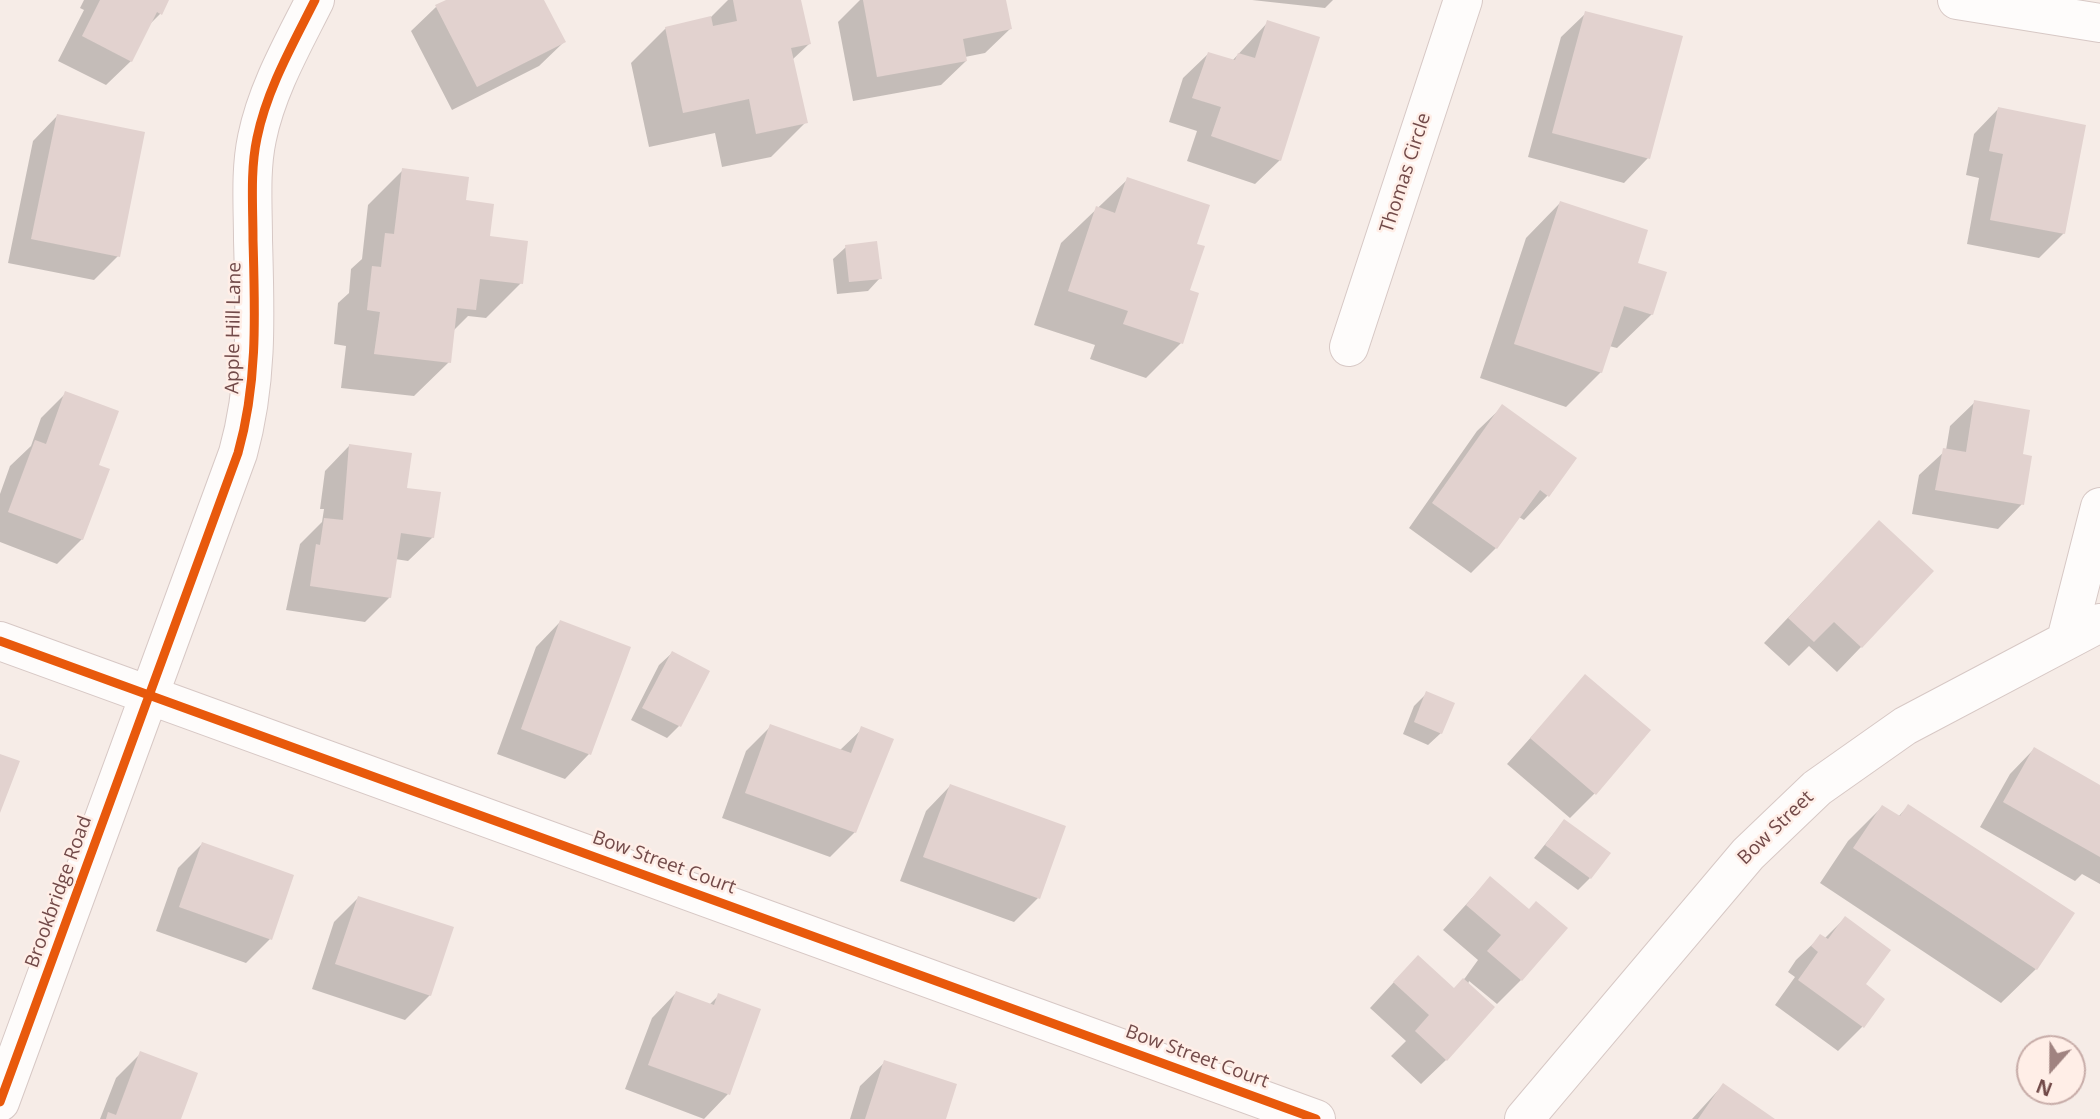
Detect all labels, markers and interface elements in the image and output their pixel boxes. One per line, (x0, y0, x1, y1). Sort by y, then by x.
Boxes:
street label: Thomas Circle (1376, 110, 1436, 236)
street label: Apple Hill Lane (221, 262, 247, 394)
street label: Bow Street (1733, 786, 1819, 870)
street label: Brookbridge Road (21, 813, 97, 971)
street label: Bow Street Court (589, 826, 739, 900)
street label: Bow Street Court (1122, 1020, 1272, 1094)
north arrow (2016, 1035, 2086, 1105)
text: N (2032, 1073, 2056, 1103)

